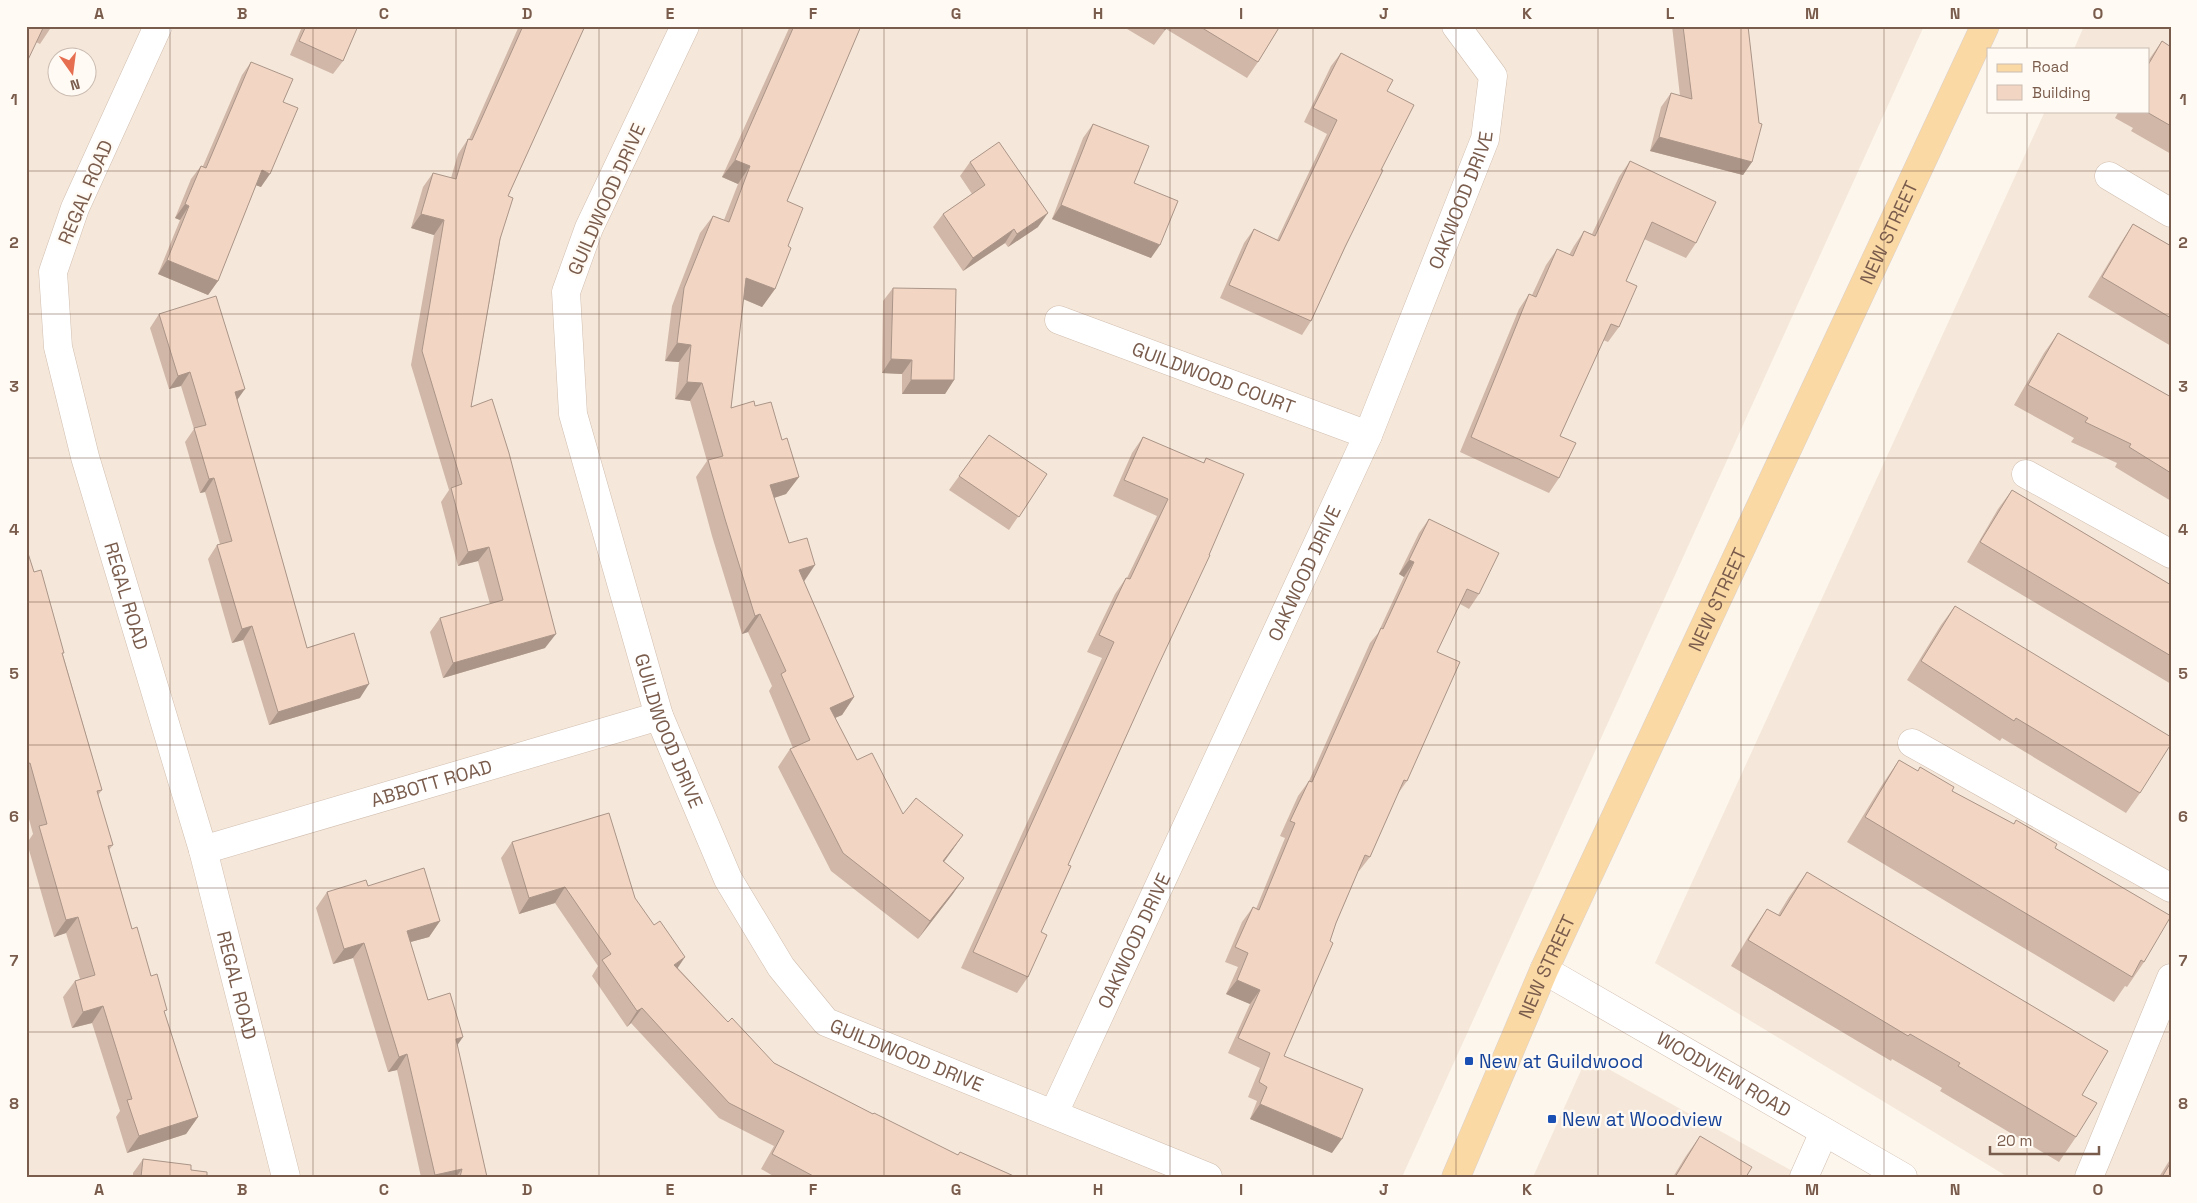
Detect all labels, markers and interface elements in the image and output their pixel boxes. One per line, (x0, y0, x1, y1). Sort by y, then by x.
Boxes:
text: A (94, 3, 104, 24)
text: B (237, 3, 247, 24)
text: C (379, 3, 389, 24)
text: D (522, 3, 532, 24)
text: E (666, 3, 675, 24)
text: F (809, 3, 818, 24)
text: G (951, 3, 961, 24)
text: H (1093, 3, 1103, 24)
text: I (1239, 3, 1243, 24)
text: J (1379, 3, 1389, 24)
text: K (1522, 3, 1532, 24)
text: L (1666, 3, 1675, 24)
text: M (1805, 3, 1819, 24)
text: N (1950, 3, 1960, 24)
text: O (2093, 3, 2104, 24)
north arrow (48, 48, 98, 98)
legend (1987, 48, 2150, 112)
text: Road (2032, 57, 2069, 76)
text: N (68, 75, 82, 94)
text: Building (2032, 83, 2091, 102)
text: 1 (10, 89, 18, 110)
text: 1 (2179, 89, 2187, 110)
street label: GUILDWOOD DRIVE (562, 120, 651, 279)
street label: OAKWOOD DRIVE (1423, 130, 1499, 273)
street label: REGAL ROAD (52, 136, 119, 248)
street label: NEW STREET (1854, 177, 1924, 288)
text: 2 (9, 232, 19, 253)
text: 2 (2178, 232, 2188, 253)
street label: GUILDWOOD COURT (1128, 336, 1299, 420)
text: 3 (9, 376, 19, 397)
text: 3 (2178, 376, 2188, 397)
street label: OAKWOOD DRIVE (1262, 501, 1347, 645)
text: 4 (9, 519, 19, 540)
text: 4 (2178, 519, 2188, 540)
street label: REGAL ROAD (98, 539, 154, 653)
street label: NEW STREET (1683, 544, 1753, 655)
street label: GUILDWOOD DRIVE (629, 651, 709, 812)
text: 5 (9, 663, 19, 684)
text: 5 (2178, 663, 2188, 684)
street label: ABBOTT ROAD (368, 754, 495, 813)
text: 6 (9, 806, 19, 827)
text: 6 (2178, 806, 2188, 827)
street label: OAKWOOD DRIVE (1092, 869, 1176, 1013)
street label: NEW STREET (1513, 911, 1581, 1023)
street label: REGAL ROAD (211, 928, 263, 1042)
text: 7 (10, 950, 19, 971)
text: 7 (2179, 950, 2188, 971)
street label: GUILDWOOD DRIVE (826, 1013, 987, 1098)
street label: WOODVIEW ROAD (1652, 1026, 1796, 1123)
place label: New at Guildwood (1479, 1049, 1643, 1074)
marker: New at Guildwood (1463, 1055, 1475, 1067)
text: 8 (9, 1093, 19, 1114)
text: 8 (2178, 1093, 2188, 1114)
place label: New at Woodview (1562, 1107, 1723, 1132)
marker: New at Woodview (1546, 1113, 1558, 1125)
scale bar (1990, 1123, 2098, 1155)
text: 20 m (1997, 1131, 2032, 1150)
text: A (94, 1179, 104, 1200)
text: B (237, 1179, 247, 1200)
text: C (379, 1179, 389, 1200)
text: D (522, 1179, 532, 1200)
text: E (666, 1179, 675, 1200)
text: F (809, 1179, 818, 1200)
text: G (951, 1179, 961, 1200)
text: H (1093, 1179, 1103, 1200)
text: I (1239, 1179, 1243, 1200)
text: J (1379, 1179, 1389, 1200)
text: K (1522, 1179, 1532, 1200)
text: L (1666, 1179, 1675, 1200)
text: M (1805, 1179, 1819, 1200)
text: N (1950, 1179, 1960, 1200)
text: O (2093, 1179, 2104, 1200)

